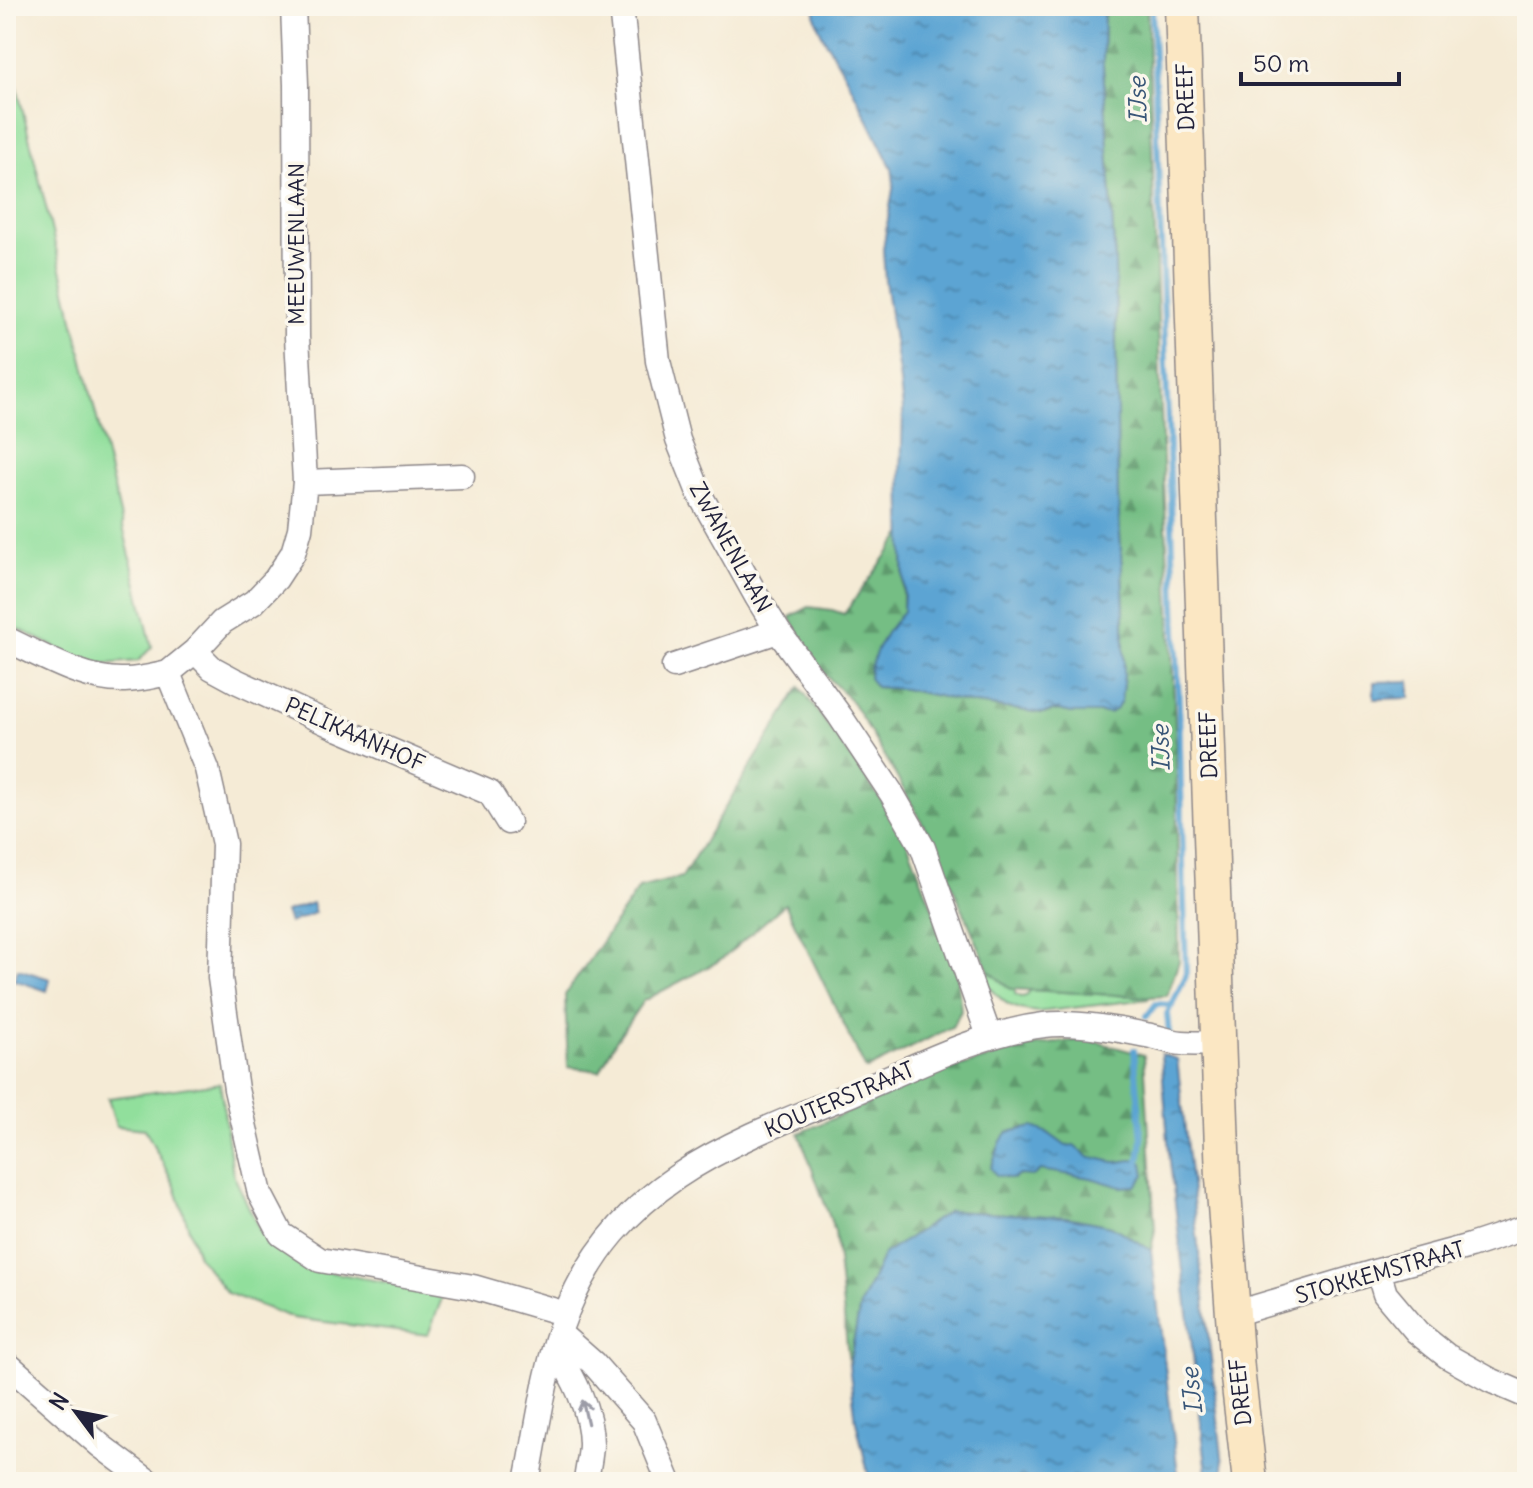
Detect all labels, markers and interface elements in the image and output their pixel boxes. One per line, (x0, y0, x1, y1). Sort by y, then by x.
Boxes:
scale bar (1241, 36, 1399, 86)
text: 50 m (1253, 48, 1309, 78)
street label: DREEF (1170, 63, 1200, 131)
water label: IJse (1121, 74, 1153, 124)
street label: MEEUWENLAAN (282, 163, 310, 325)
street label: ZWANENLAAN (684, 477, 778, 617)
street label: PELIKAANHOF (281, 691, 429, 777)
street label: DREEF (1193, 711, 1223, 779)
water label: IJse (1144, 722, 1176, 772)
street label: KOUTERSTRAAT (760, 1055, 918, 1143)
street label: STOKKEMSTRAAT (1292, 1234, 1468, 1310)
street label: DREEF (1223, 1357, 1257, 1427)
water label: IJse (1173, 1364, 1208, 1416)
north arrow (36, 1372, 116, 1452)
text: N (43, 1388, 75, 1415)
one-way arrow (576, 1400, 591, 1426)

